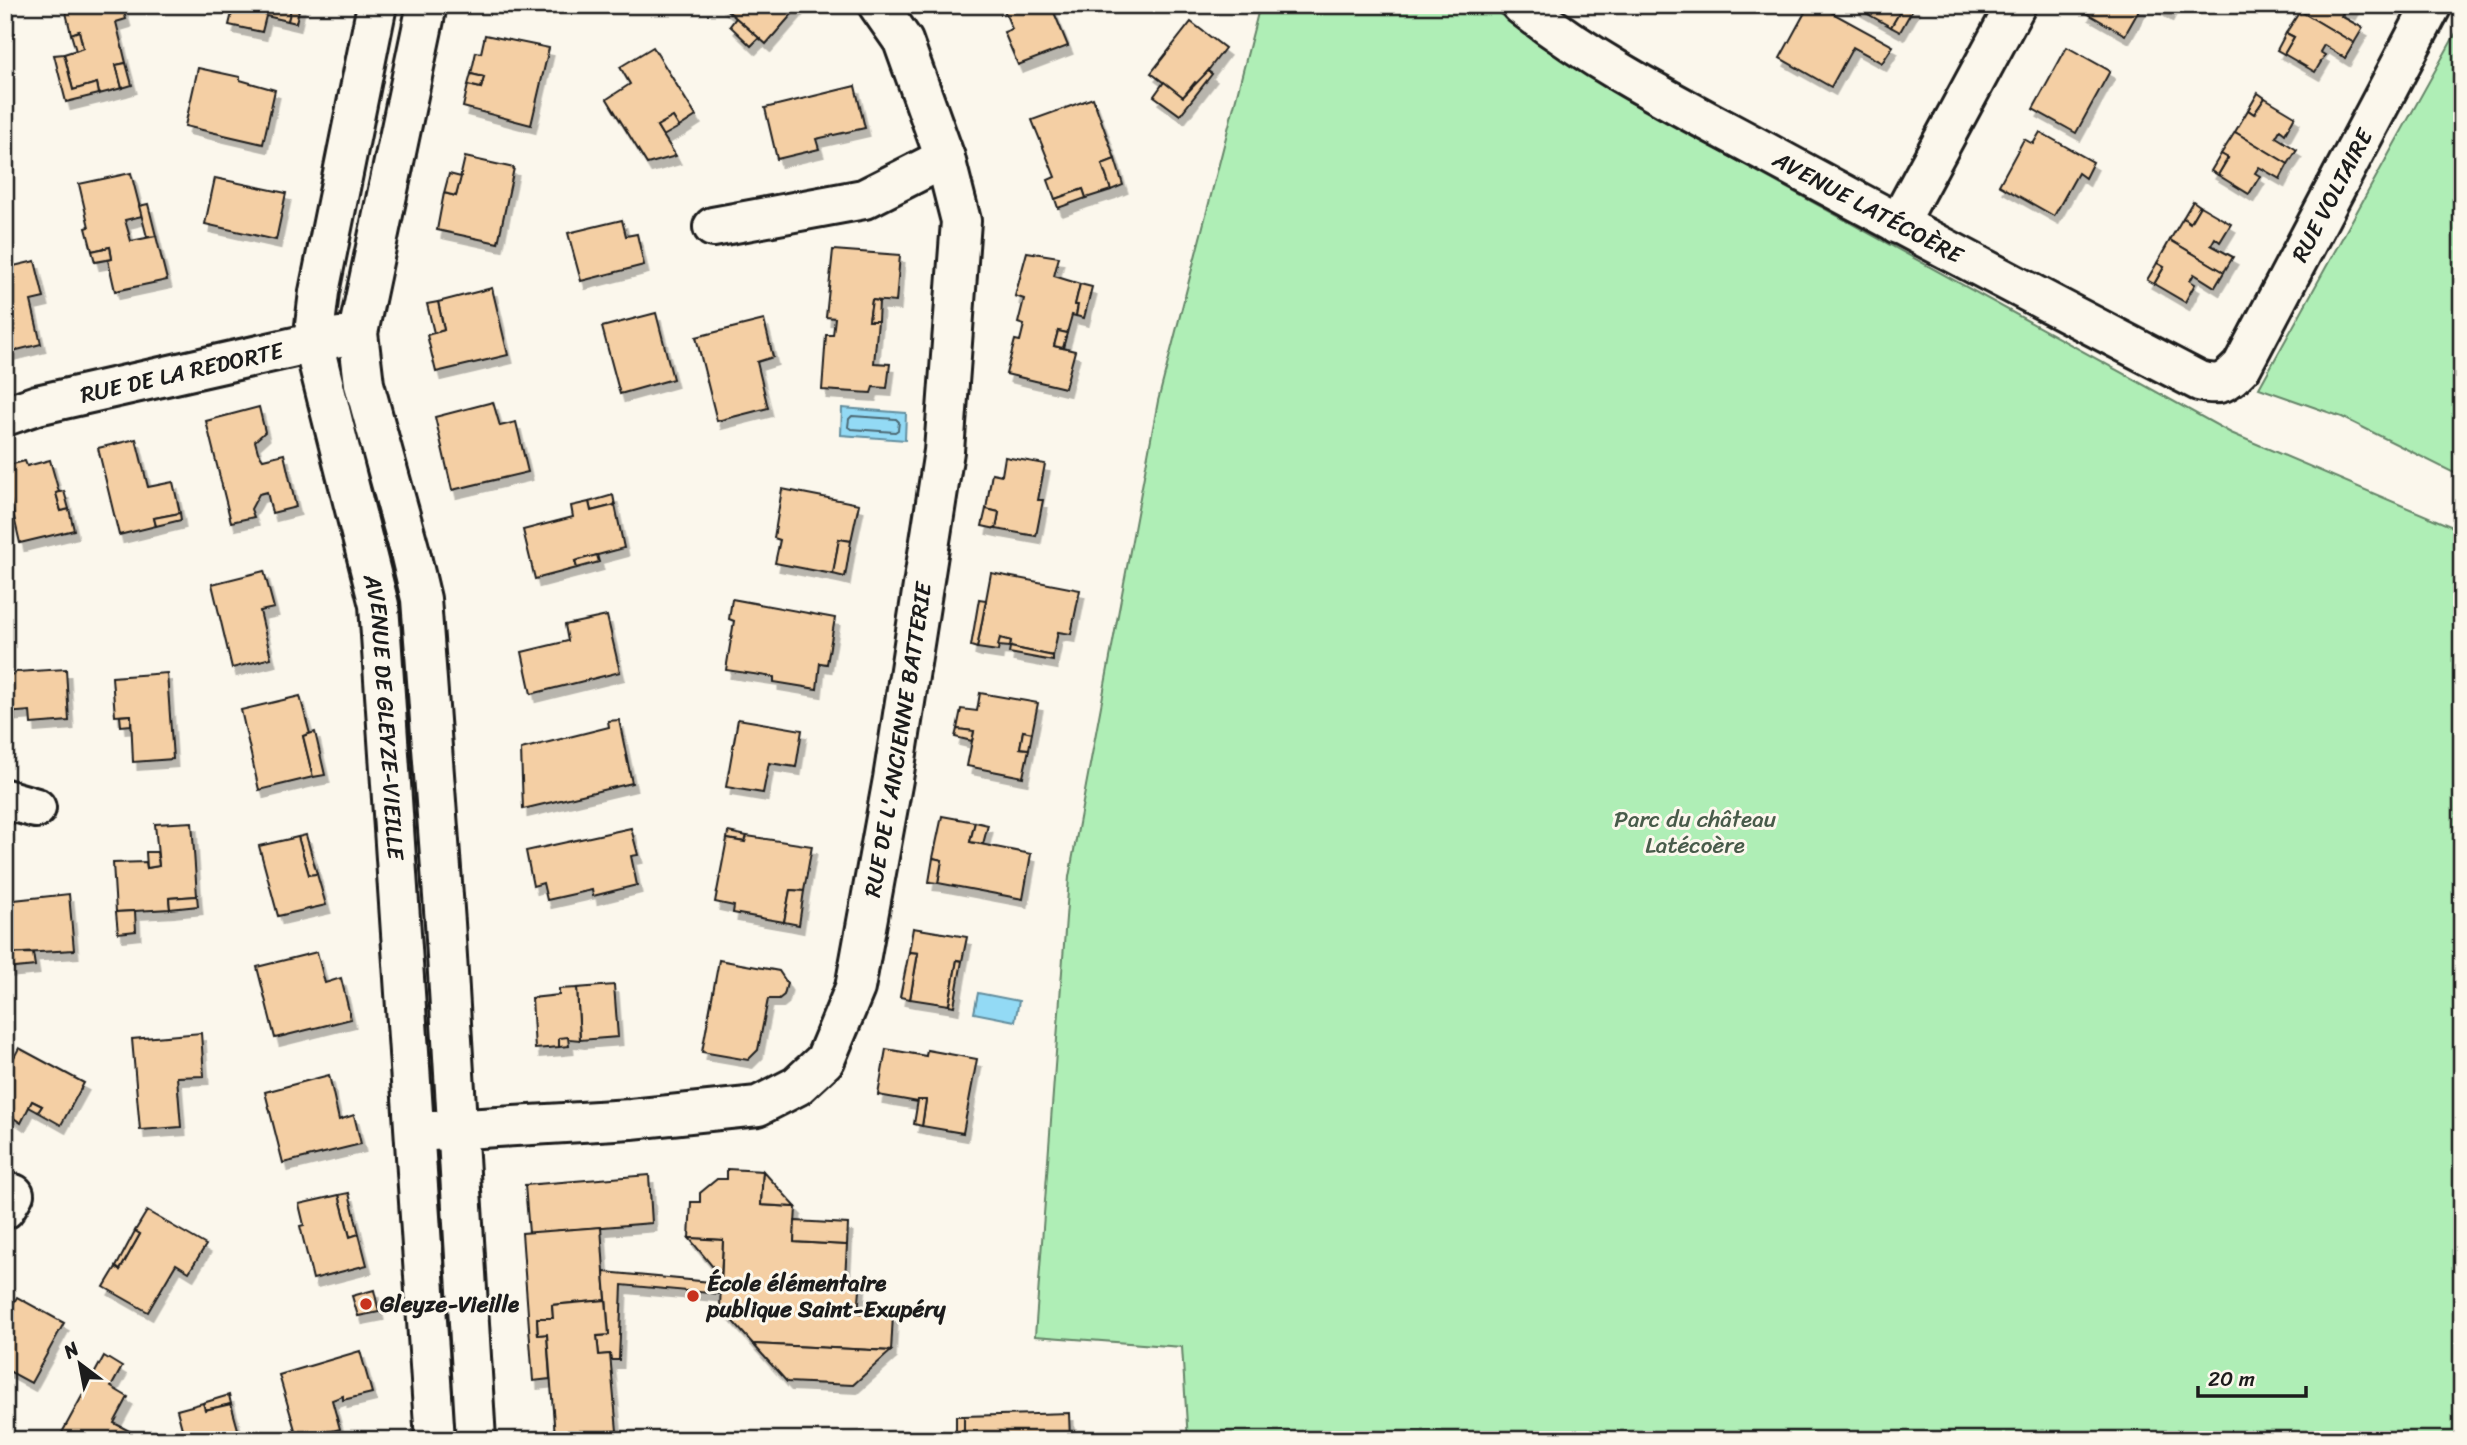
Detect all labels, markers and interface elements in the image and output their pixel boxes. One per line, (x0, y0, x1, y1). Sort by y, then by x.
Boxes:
street label: RUE VOLTAIRE (2280, 120, 2385, 270)
street label: AVENUE LATÉCOÈRE (1764, 139, 1971, 276)
street label: RUE DE LA REDORTE (76, 330, 288, 416)
street label: AVENUE DE GLEYZE-VIEILLE (351, 568, 416, 862)
street label: RUE DE L'ANCIENNE BATTERIE (852, 578, 944, 901)
park label: Parc du château Latécoère (1614, 799, 1777, 866)
place label: École élémentaire publique Saint-Exupéry (705, 1263, 947, 1330)
place label: Gleyze-Vieille (379, 1284, 520, 1325)
marker: École élémentaire publique Saint-Exupéry (685, 1288, 701, 1304)
marker: Gleyze-Vieille (358, 1296, 374, 1312)
north arrow (46, 1330, 116, 1400)
text: N (56, 1332, 86, 1368)
scale bar (2198, 1354, 2306, 1398)
text: 20 m (2208, 1360, 2255, 1398)

